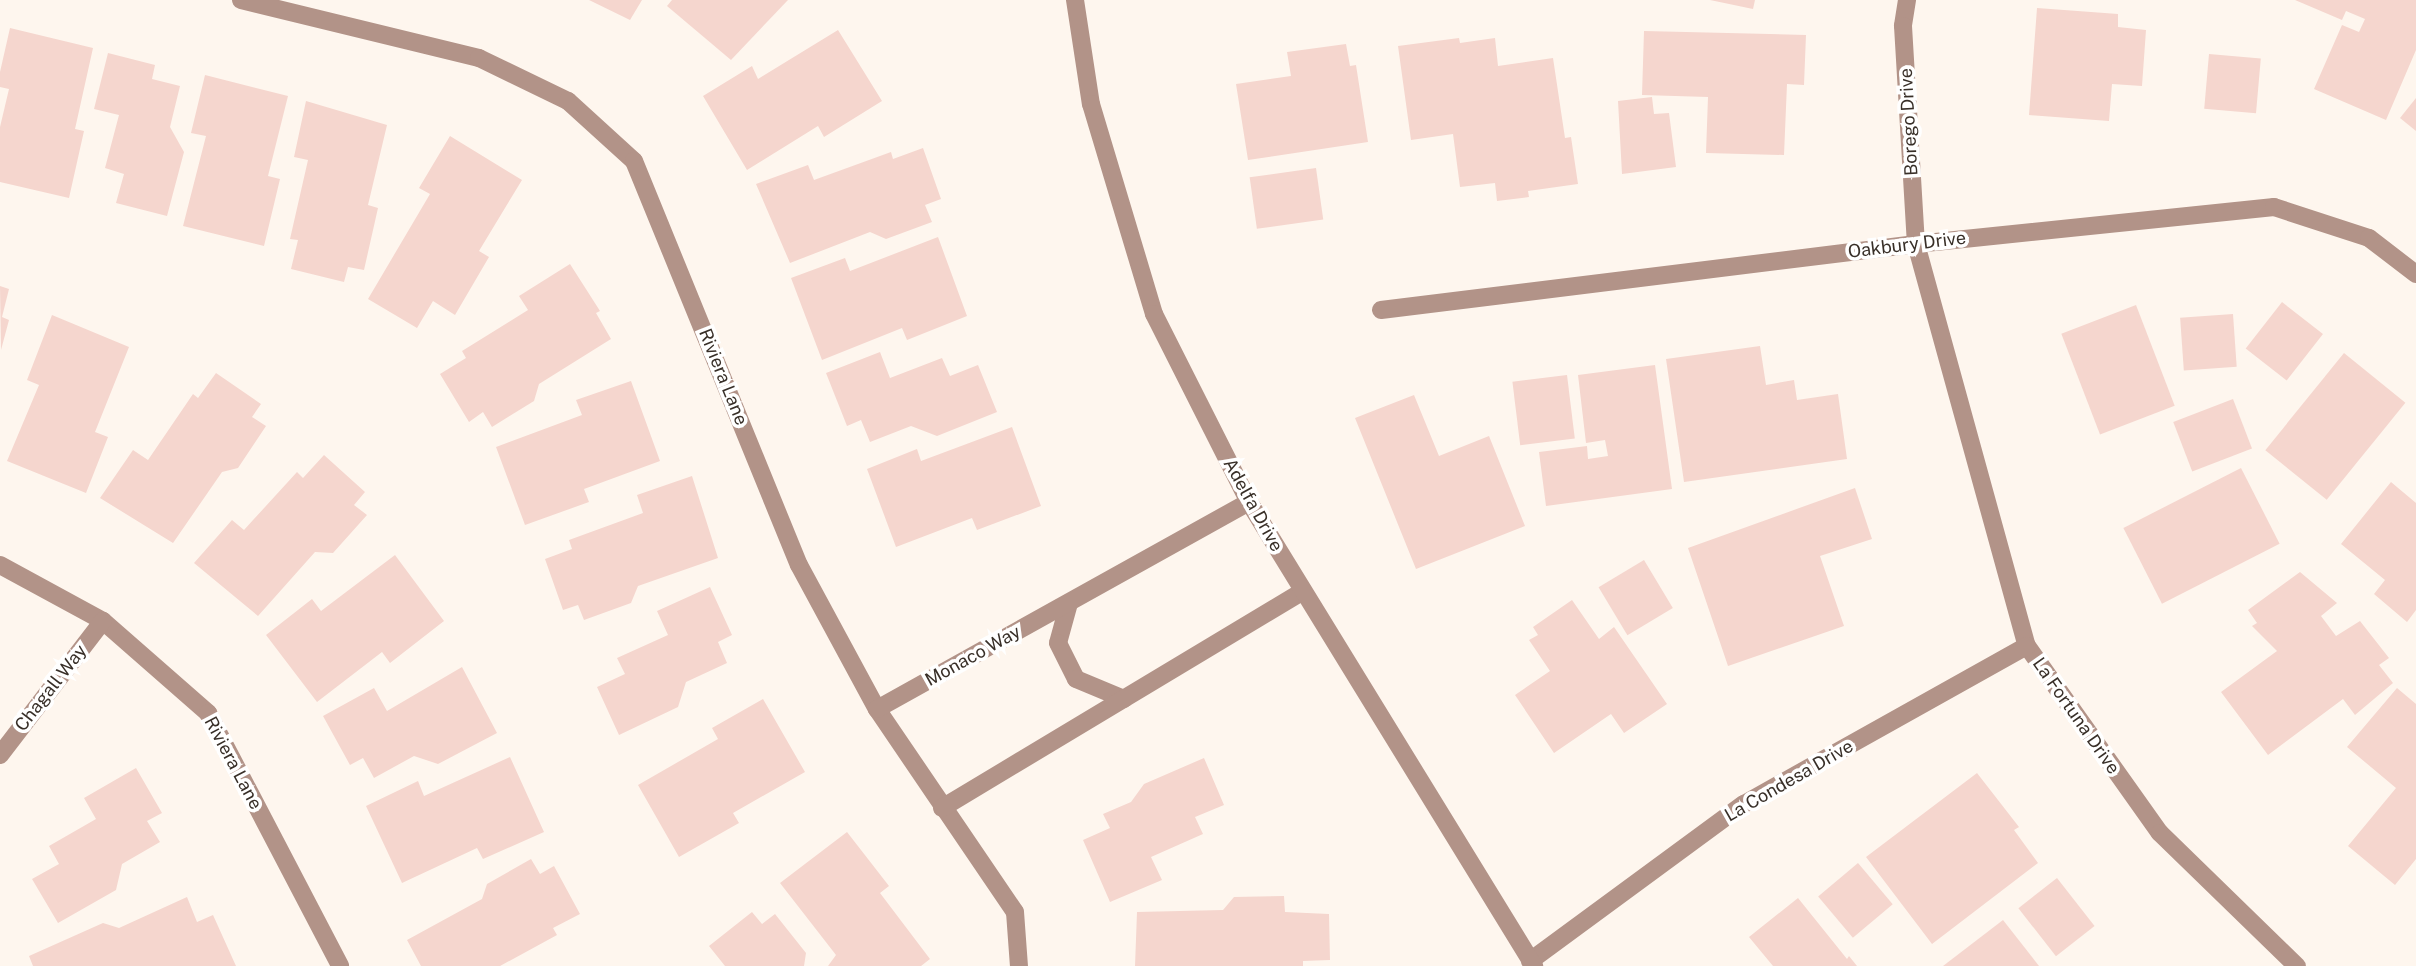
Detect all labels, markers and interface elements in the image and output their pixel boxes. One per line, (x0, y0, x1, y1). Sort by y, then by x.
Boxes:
street label: Borego Drive (1895, 68, 1923, 176)
street label: Oakbury Drive (1847, 227, 1967, 263)
street label: Riviera Lane (694, 326, 752, 428)
street label: Adelfa Drive (1219, 455, 1287, 555)
street label: Monaco Way (921, 621, 1025, 691)
street label: Chagall Way (10, 640, 92, 736)
street label: La Fortuna Drive (2028, 654, 2124, 778)
street label: Riviera Lane (200, 713, 266, 813)
street label: La Condesa Drive (1721, 735, 1857, 827)

